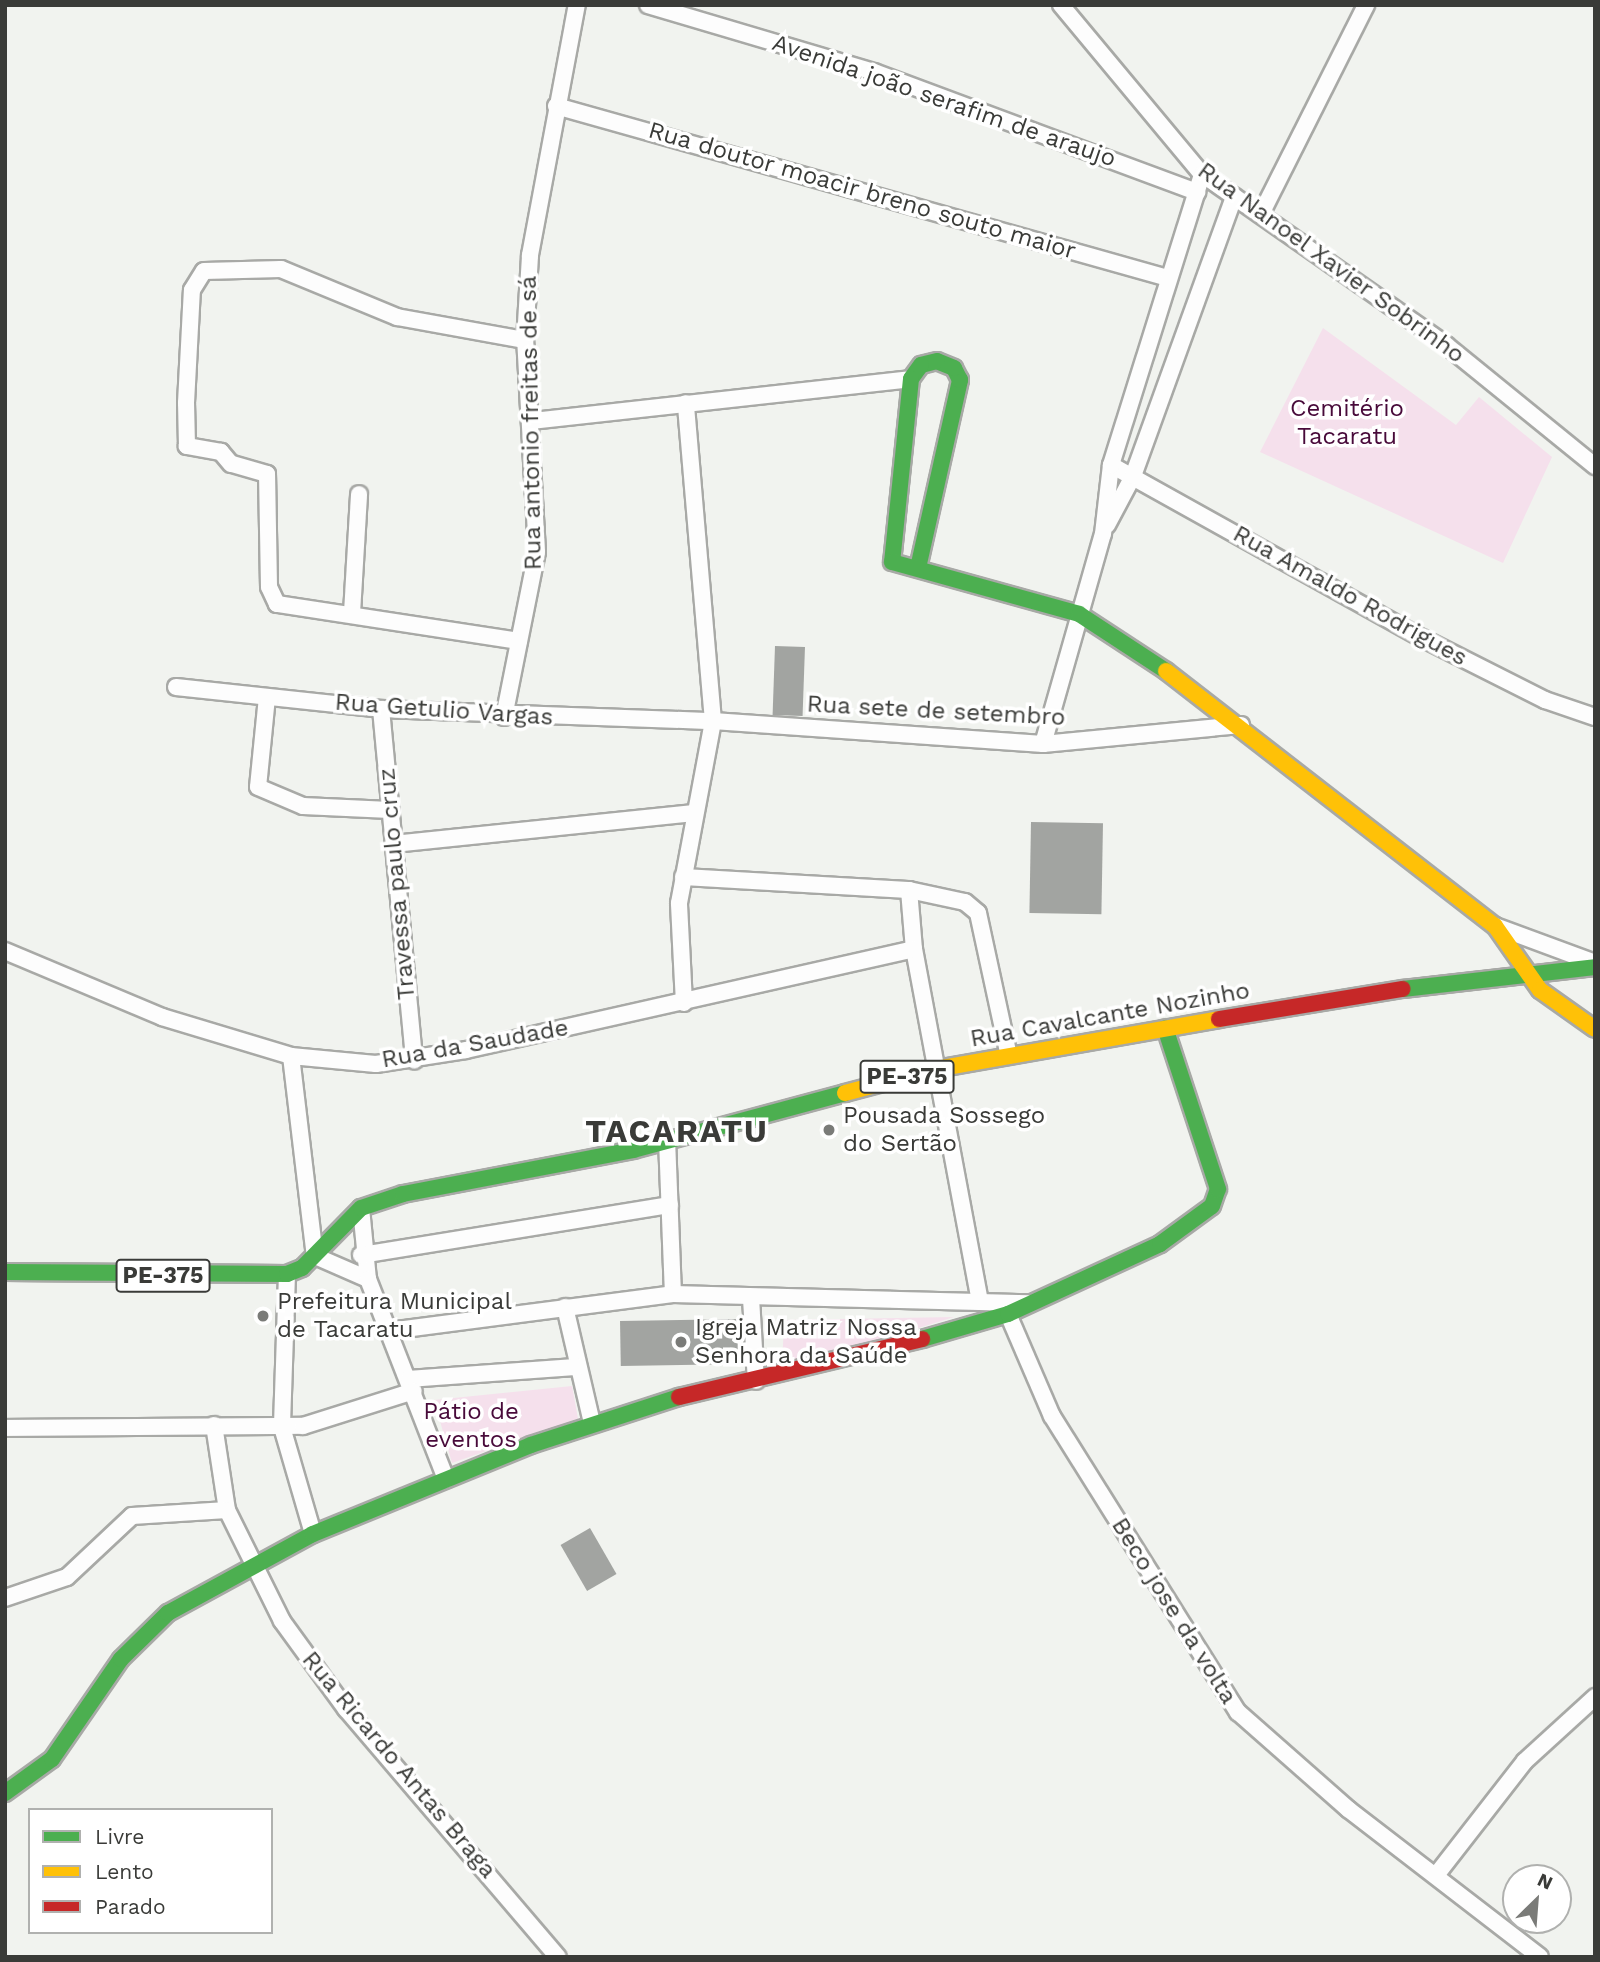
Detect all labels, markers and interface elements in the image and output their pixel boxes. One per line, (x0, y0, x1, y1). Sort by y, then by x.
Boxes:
street label: Avenida joão serafim de araujo (768, 28, 1120, 174)
street label: Rua doutor moacir breno souto maior (644, 116, 1080, 266)
street label: Rua Nanoel Xavier Sobrinho (1191, 156, 1471, 370)
street label: Rua antonio freitas de sá (514, 275, 548, 571)
park label: Cemitério Tacaratu (1290, 395, 1404, 451)
street label: Rua Amaldo Rodrigues (1227, 519, 1473, 673)
street label: Rua Getulio Vargas (333, 688, 555, 732)
street label: Rua sete de setembro (806, 690, 1066, 732)
street label: Travessa paulo cruz (372, 767, 422, 1001)
street label: Rua Cavalcante Nozinho (968, 976, 1252, 1054)
street label: Rua da Saudade (379, 1013, 571, 1075)
road number: PE-375 (858, 1058, 956, 1096)
place label: Pousada Sossego do Sertão (843, 1102, 1046, 1158)
district label: TACARATU (586, 1112, 768, 1150)
marker: Pousada Sossego do Sertão (821, 1122, 837, 1138)
road number: PE-375 (114, 1256, 212, 1296)
place label: Prefeitura Municipal de Tacaratu (277, 1288, 512, 1344)
marker: Prefeitura Municipal de Tacaratu (255, 1308, 271, 1324)
place label: Igreja Matriz Nossa Senhora da Saúde (695, 1314, 917, 1370)
marker: Igreja Matriz Nossa Senhora da Saúde (673, 1334, 689, 1350)
park label: Pátio de eventos (423, 1398, 519, 1454)
street label: Beco jose da volta (1105, 1512, 1243, 1710)
street label: Rua Ricardo Antas Braga (295, 1645, 503, 1885)
legend (28, 1808, 273, 1934)
text: Livre (95, 1824, 144, 1849)
text: Lento (95, 1859, 154, 1884)
north arrow (1502, 1864, 1572, 1934)
text: N (1534, 1868, 1556, 1895)
text: Parado (95, 1894, 166, 1919)

